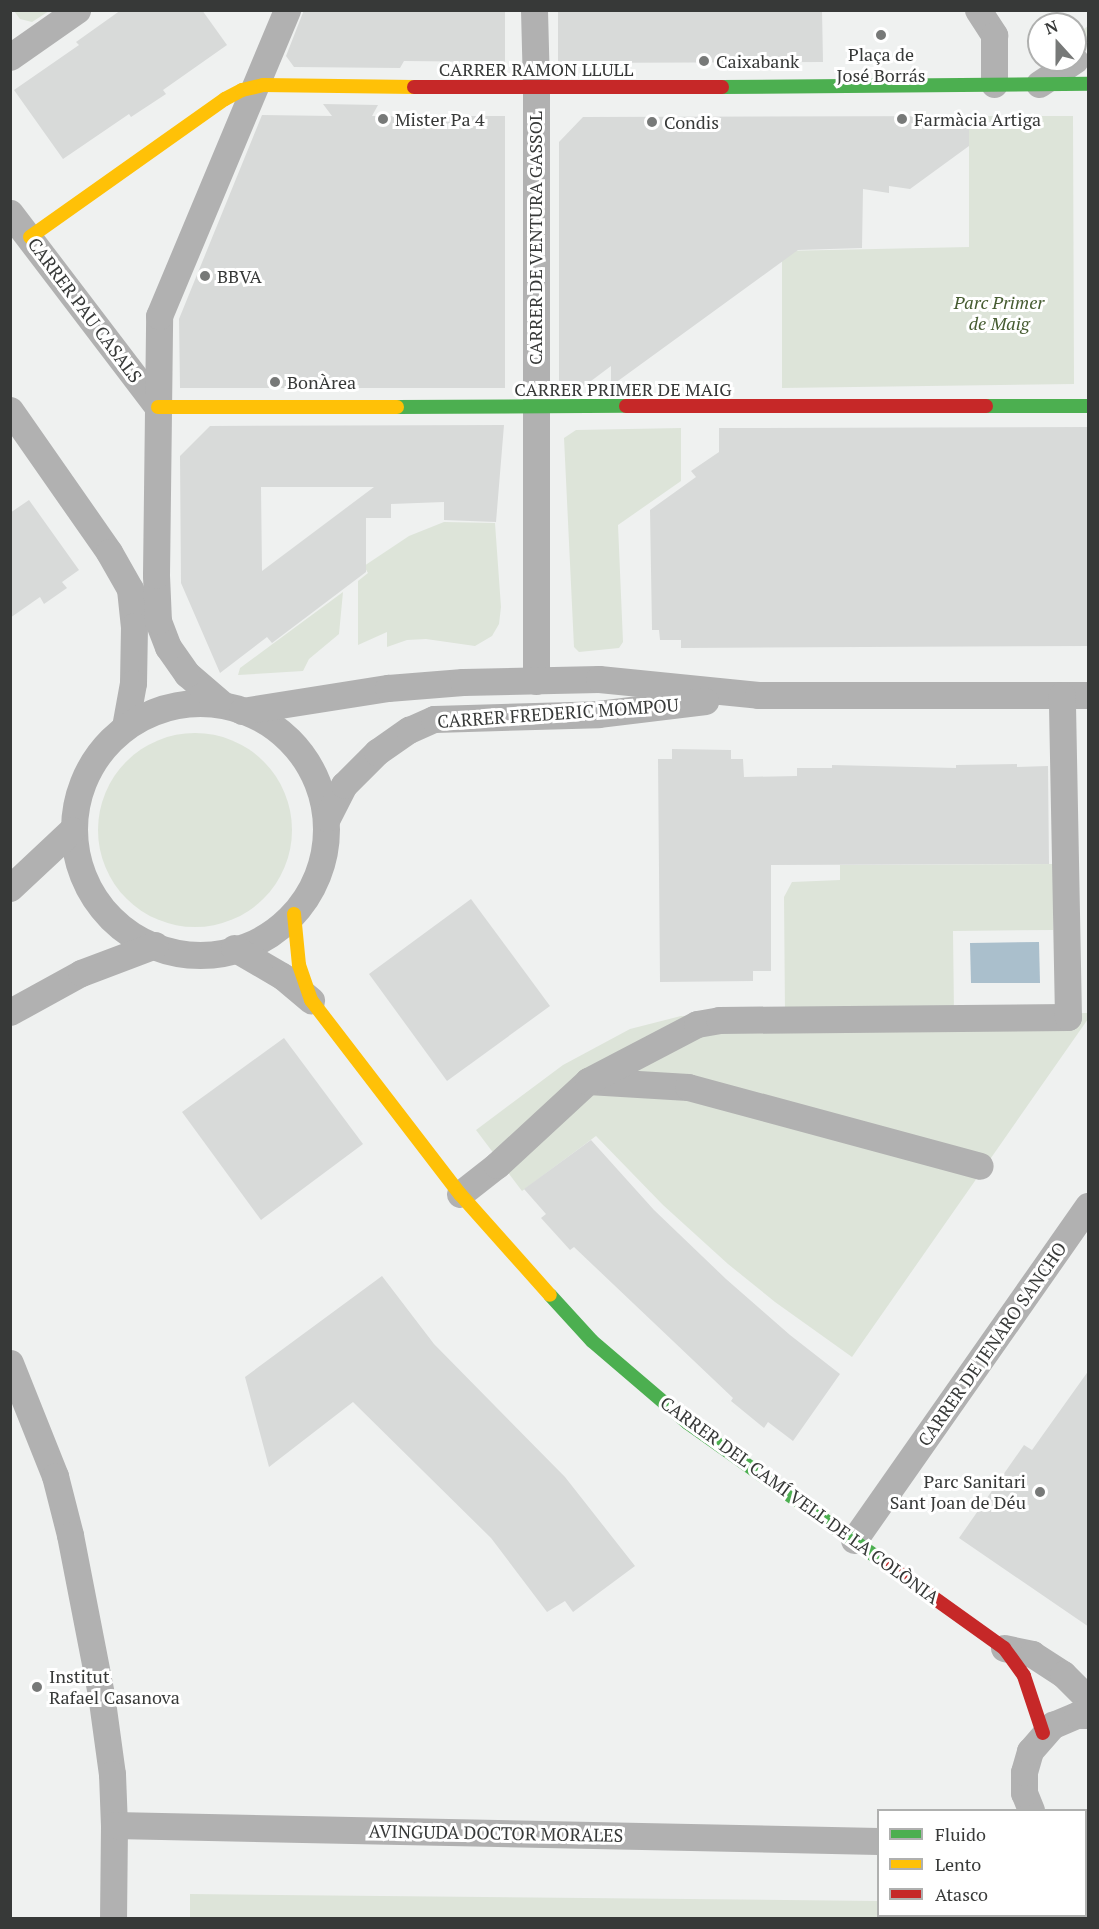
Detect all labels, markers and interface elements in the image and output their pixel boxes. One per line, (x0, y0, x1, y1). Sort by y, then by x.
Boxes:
north arrow (1027, 12, 1087, 72)
text: N (1042, 15, 1061, 40)
marker: Plaça de José Borrás (874, 28, 888, 42)
place label: Plaça de José Borrás (836, 44, 926, 86)
place label: Caixabank (716, 50, 799, 72)
marker: Caixabank (697, 54, 711, 68)
street label: CARRER RAMON LLULL (439, 58, 633, 80)
place label: Mister Pa 4 (395, 108, 485, 130)
place label: Farmàcia Artiga (914, 108, 1042, 130)
street label: CARRER DE VENTURA GASSOL (524, 111, 546, 365)
place label: Condis (664, 111, 719, 133)
marker: Mister Pa 4 (376, 112, 390, 126)
marker: Farmàcia Artiga (895, 112, 909, 126)
marker: Condis (645, 115, 659, 129)
street label: CARRER PAU CASALS (23, 233, 147, 387)
place label: BBVA (217, 265, 262, 287)
marker: BBVA (198, 269, 212, 283)
park label: Parc Primer de Maig (954, 292, 1044, 334)
place label: BonÀrea (287, 371, 356, 393)
marker: BonÀrea (268, 375, 282, 389)
street label: CARRER PRIMER DE MAIG (514, 378, 732, 400)
street label: CARRER FREDERIC MOMPOU (437, 694, 679, 732)
street label: CARRER DE JENARO SANCHO (913, 1238, 1071, 1450)
street label: CARRER DEL CAMÍ VELL DE LA COLÒNIA (656, 1391, 944, 1609)
place label: Parc Sanitari Sant Joan de Déu (890, 1471, 1026, 1514)
marker: Parc Sanitari Sant Joan de Déu (1031, 1483, 1049, 1501)
place label: Institut Rafael Casanova (49, 1666, 180, 1708)
marker: Institut Rafael Casanova (30, 1680, 44, 1694)
legend (877, 1809, 1087, 1917)
street label: AVINGUDA DOCTOR MORALES (368, 1820, 624, 1846)
text: Fluido (935, 1822, 986, 1846)
text: Lento (935, 1852, 981, 1876)
text: Atasco (935, 1882, 988, 1906)

